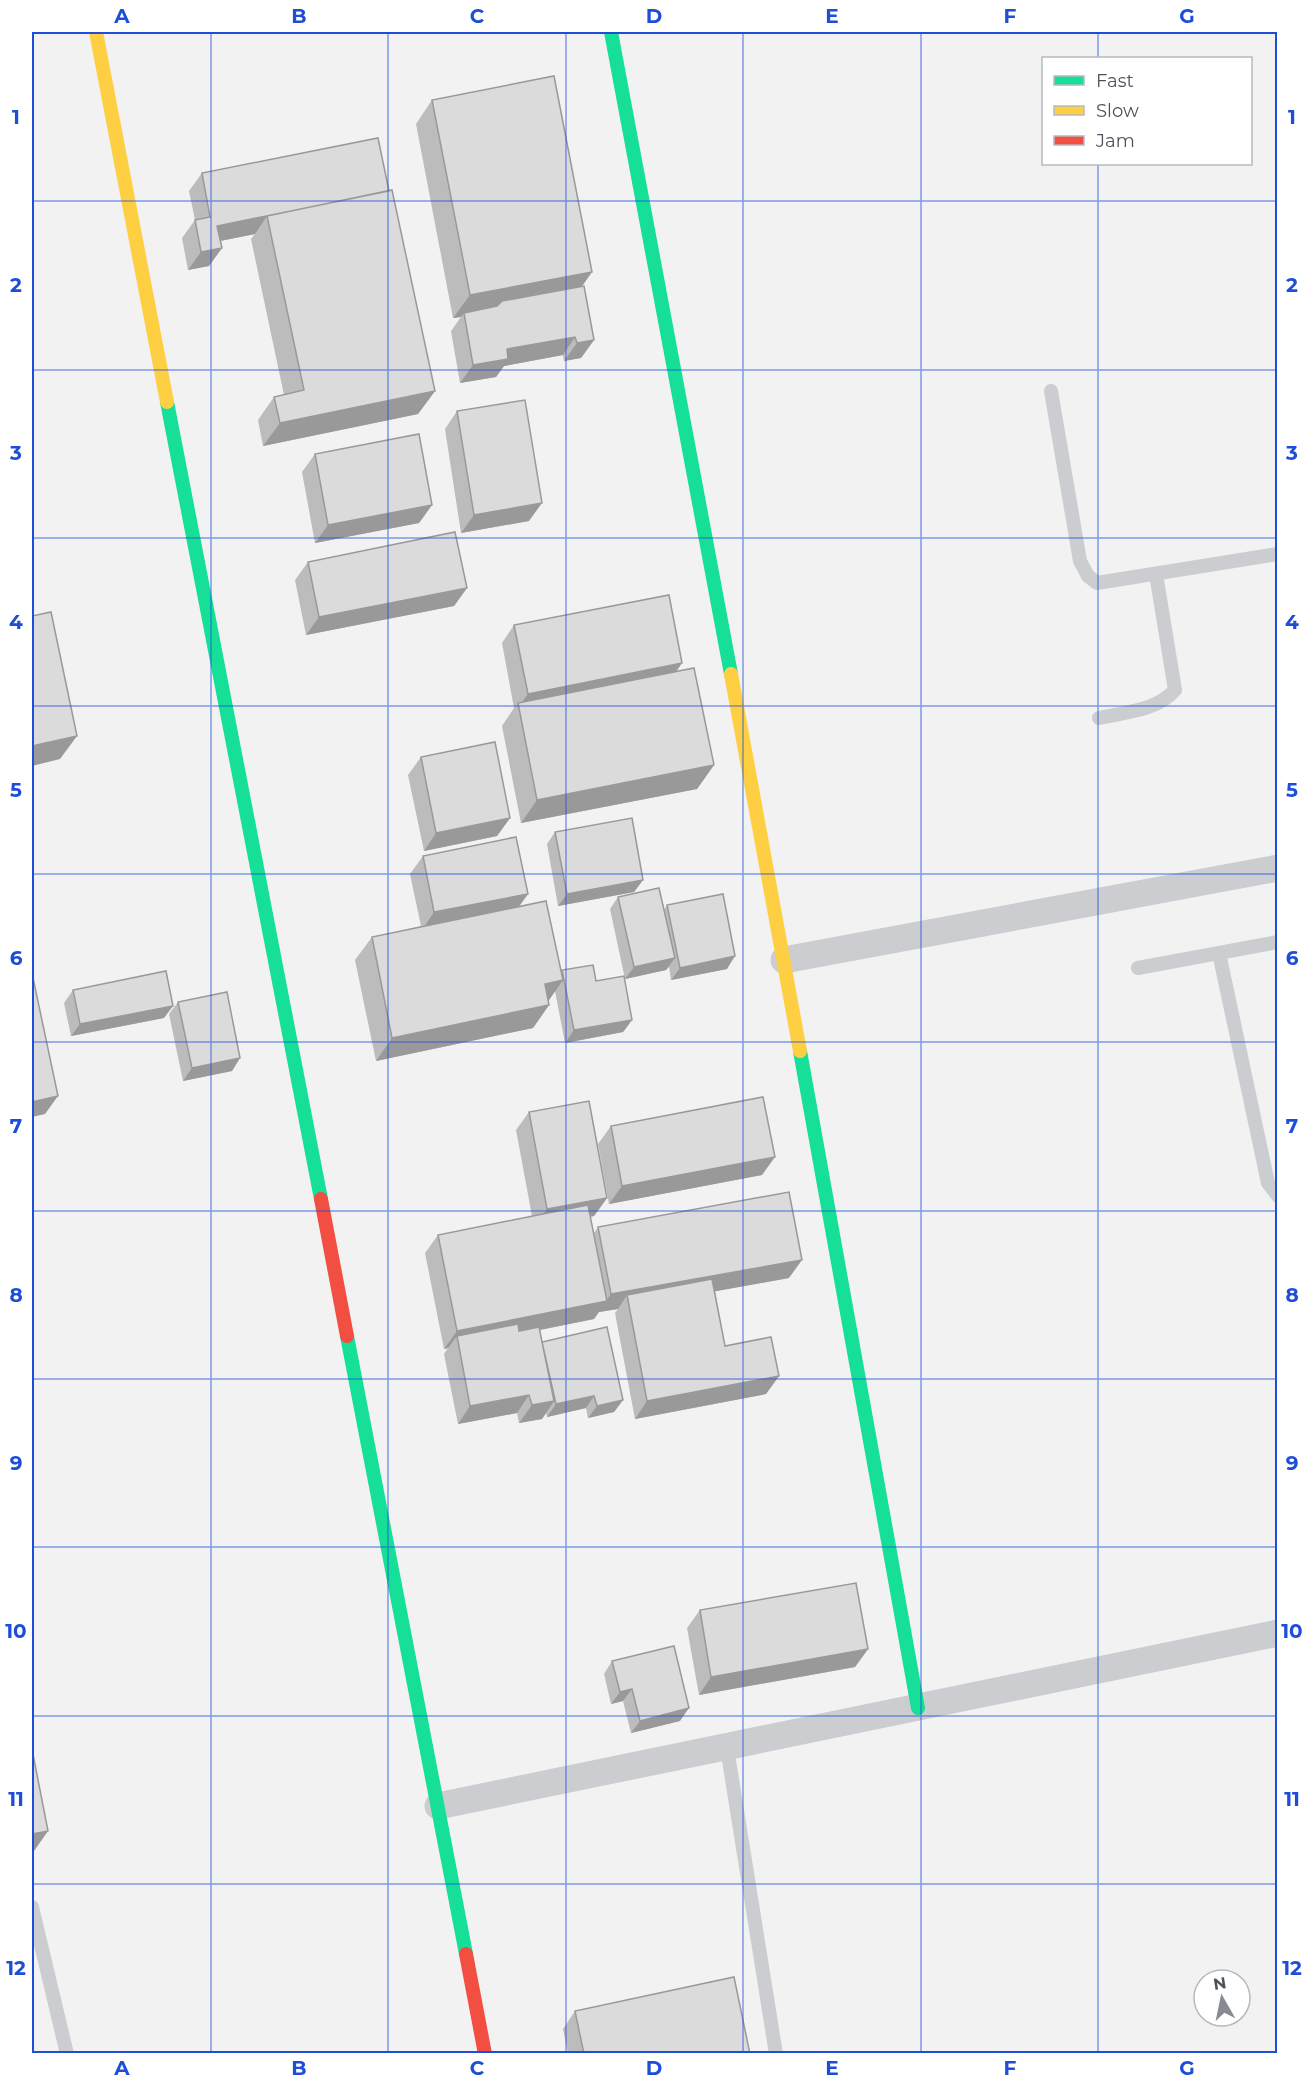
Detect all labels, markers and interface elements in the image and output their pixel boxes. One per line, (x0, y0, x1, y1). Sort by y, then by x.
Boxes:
text: A (113, 4, 130, 28)
text: B (291, 4, 307, 28)
text: C (470, 4, 485, 28)
text: D (646, 4, 662, 28)
text: E (825, 4, 839, 28)
text: F (1004, 4, 1017, 28)
text: G (1179, 4, 1195, 28)
legend (1042, 57, 1252, 165)
text: Fast (1096, 70, 1134, 92)
text: Slow (1096, 100, 1139, 122)
text: 1 (12, 105, 20, 129)
text: 1 (1288, 105, 1296, 129)
text: Jam (1095, 130, 1135, 152)
text: 2 (10, 273, 22, 297)
text: 2 (1286, 273, 1298, 297)
text: 3 (9, 441, 22, 465)
text: 3 (1285, 441, 1298, 465)
text: 4 (9, 610, 23, 634)
text: 4 (1285, 610, 1299, 634)
text: 5 (10, 778, 22, 802)
text: 5 (1286, 778, 1298, 802)
text: 6 (10, 946, 23, 970)
text: 6 (1286, 946, 1299, 970)
text: 7 (10, 1114, 22, 1138)
text: 7 (1286, 1114, 1298, 1138)
text: 8 (9, 1283, 23, 1307)
text: 8 (1285, 1283, 1299, 1307)
text: 9 (10, 1451, 22, 1475)
text: 9 (1286, 1451, 1298, 1475)
text: 10 (5, 1619, 27, 1643)
text: 10 (1281, 1619, 1303, 1643)
text: 11 (8, 1787, 24, 1811)
text: 11 (1284, 1787, 1300, 1811)
text: 12 (6, 1956, 26, 1980)
text: 12 (1282, 1956, 1302, 1980)
north arrow (1192, 1968, 1252, 2028)
text: N (1212, 1973, 1228, 1994)
text: A (113, 2056, 130, 2080)
text: B (291, 2056, 307, 2080)
text: C (470, 2056, 485, 2080)
text: D (646, 2056, 662, 2080)
text: E (825, 2056, 839, 2080)
text: F (1004, 2056, 1017, 2080)
text: G (1179, 2056, 1195, 2080)

